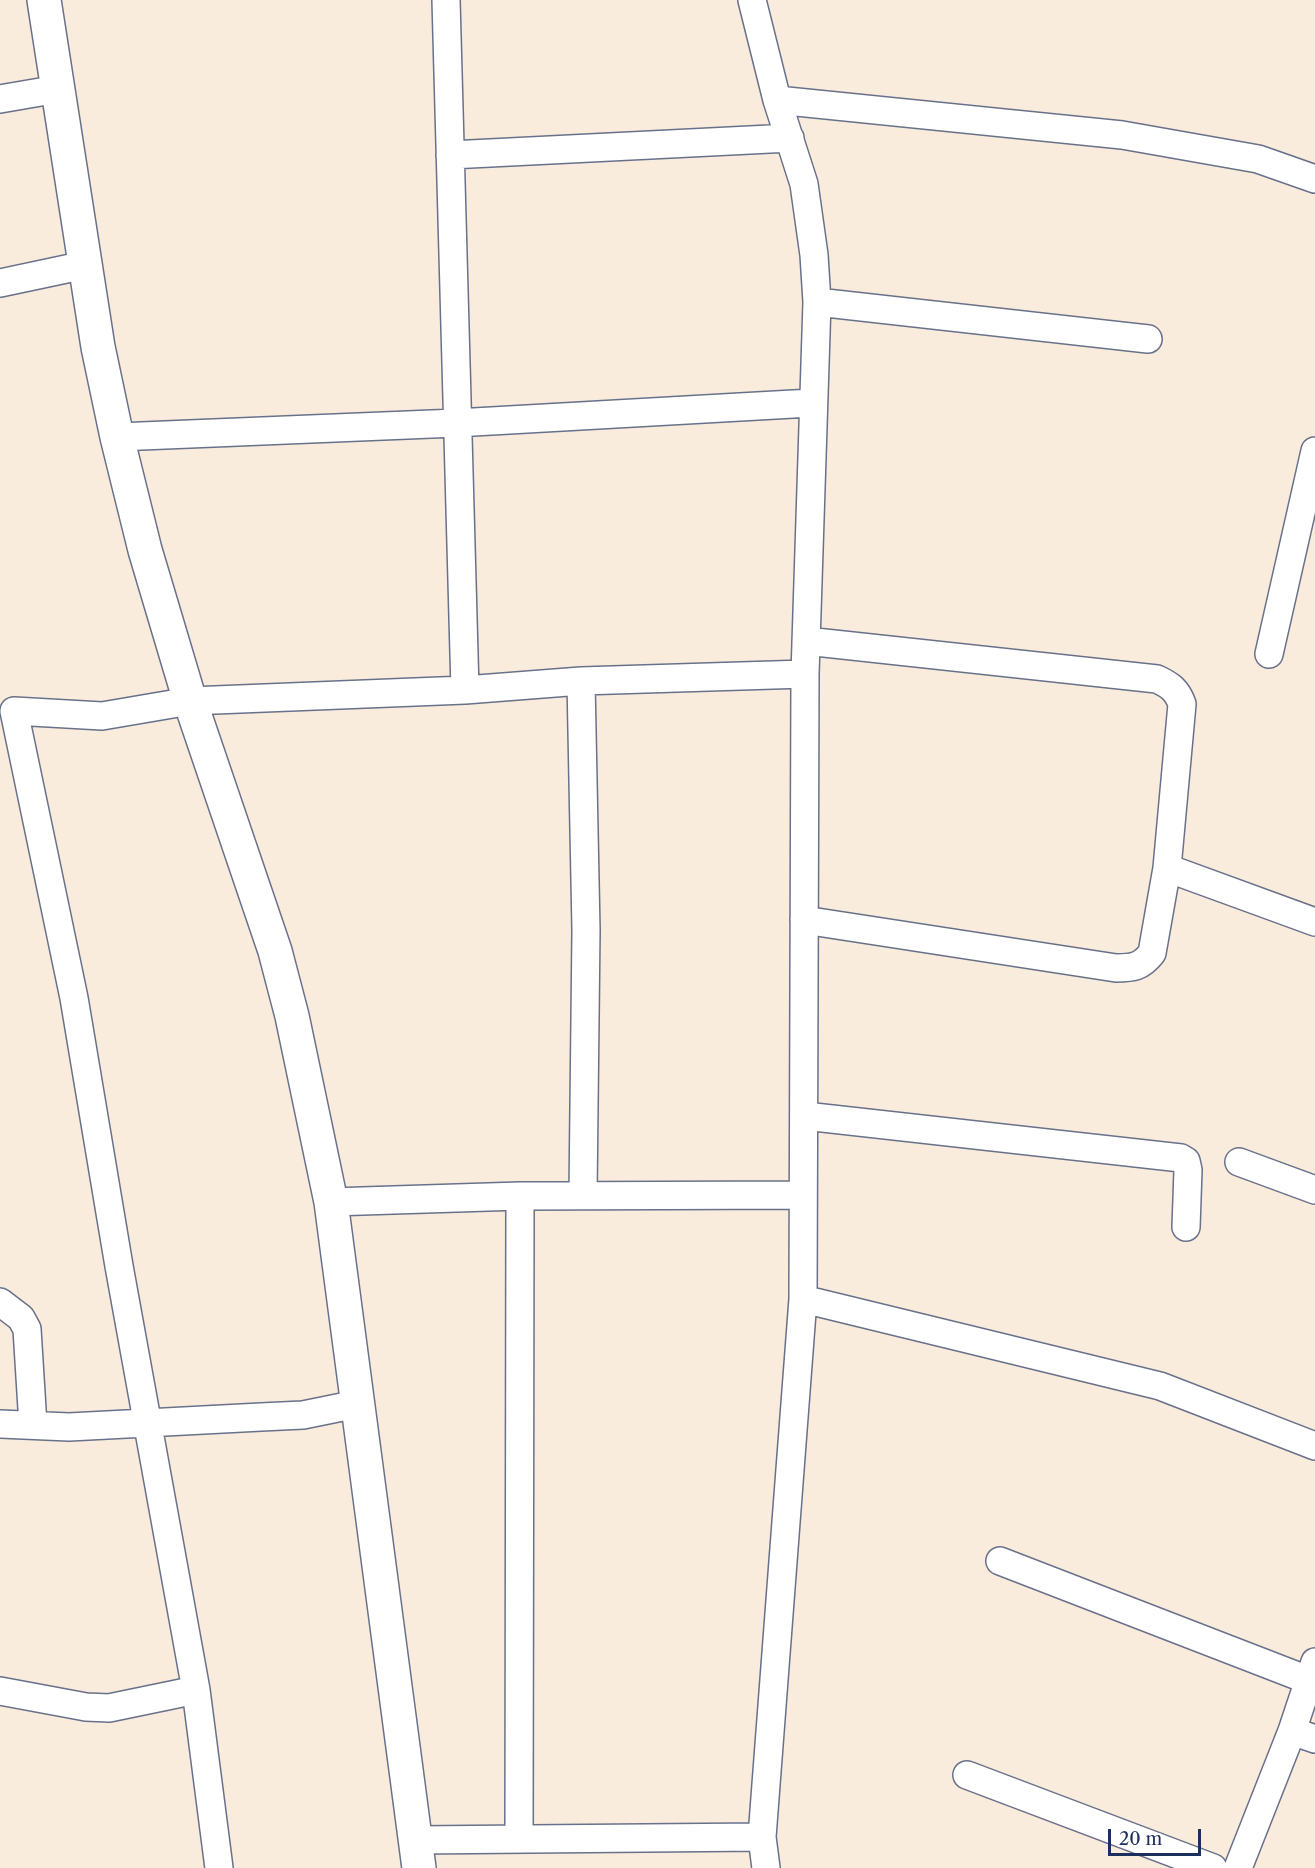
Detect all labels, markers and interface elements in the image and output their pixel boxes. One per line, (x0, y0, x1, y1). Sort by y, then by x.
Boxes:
scale bar (1111, 1817, 1204, 1855)
text: 20 m (1119, 1828, 1162, 1850)

